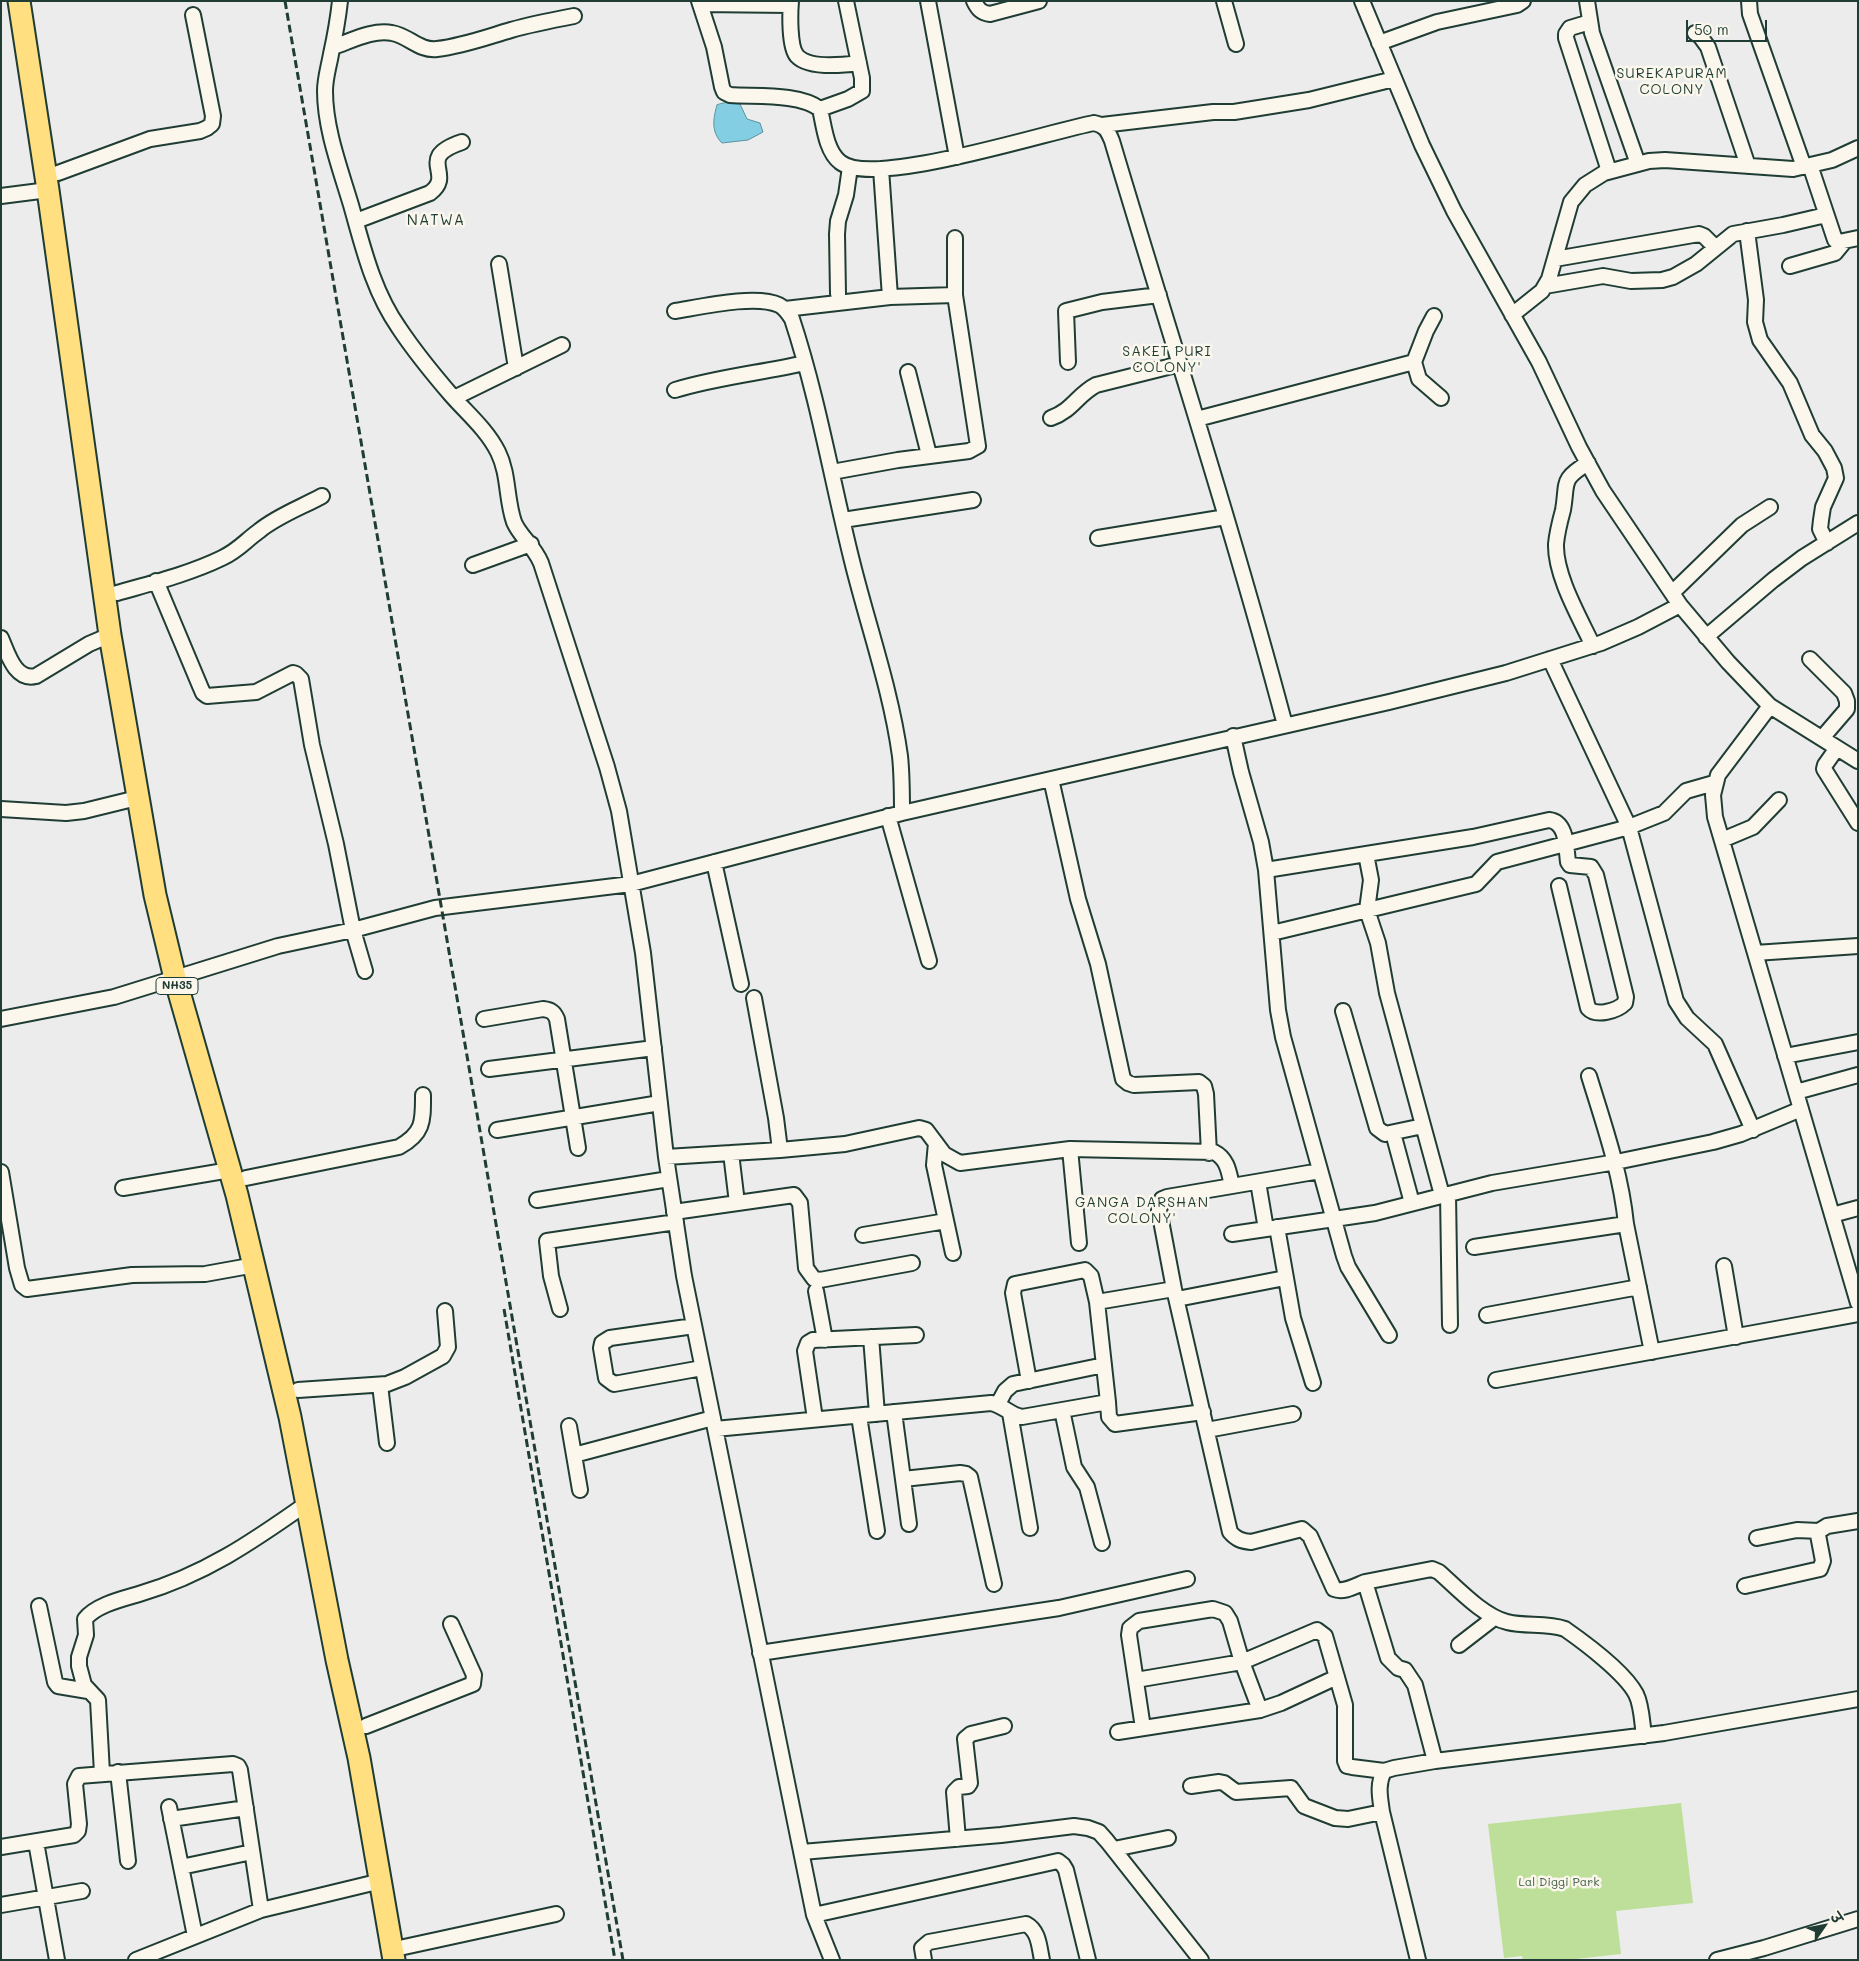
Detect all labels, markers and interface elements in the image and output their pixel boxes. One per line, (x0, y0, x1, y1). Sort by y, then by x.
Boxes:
scale bar (1689, 10, 1770, 42)
text: 50 m (1694, 19, 1729, 39)
district label: SUREKAPURAM COLONY (1615, 66, 1729, 98)
district label: NATWA (406, 211, 466, 229)
district label: SAKET PURI COLONY' (1121, 344, 1213, 377)
road number: NH35 (156, 978, 198, 994)
district label: GANGA DARSHAN COLONY' (1073, 1195, 1211, 1228)
park label: Lal Diggi Park (1518, 1875, 1600, 1889)
north arrow (1799, 1901, 1849, 1951)
text: उ (1826, 1908, 1848, 1927)

